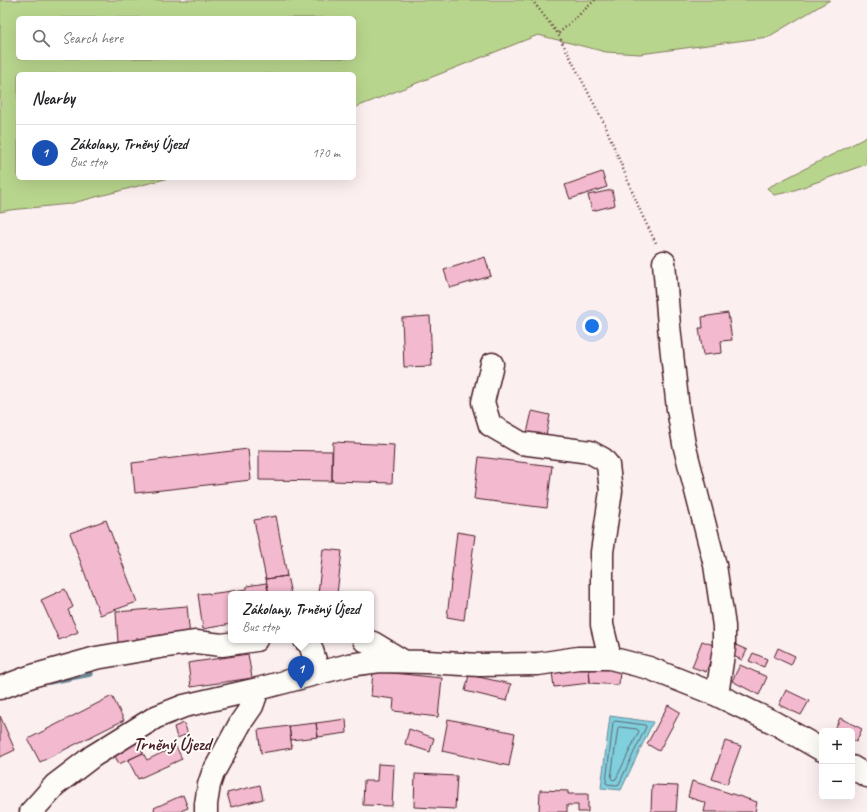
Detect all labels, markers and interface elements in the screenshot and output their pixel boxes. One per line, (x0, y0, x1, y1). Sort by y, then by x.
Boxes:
search box (16, 16, 356, 60)
icon: search (30, 27, 52, 49)
text: Search here (62, 29, 123, 48)
text: Nearby (32, 88, 75, 109)
text: Zákolany, Trněný Újezd (70, 135, 188, 154)
text: 1 (42, 145, 48, 161)
text: 170 m (312, 145, 340, 161)
text: Bus stop (70, 154, 107, 170)
your location (582, 316, 602, 336)
popup (228, 591, 374, 643)
text: Zákolany, Trněný Újezd (242, 600, 360, 619)
text: Bus stop (242, 619, 280, 635)
pin: 1 (288, 656, 314, 689)
map controls (819, 728, 855, 800)
button: + (819, 728, 855, 764)
district label: Trněný Újezd (133, 733, 214, 755)
button: − (819, 764, 855, 800)

